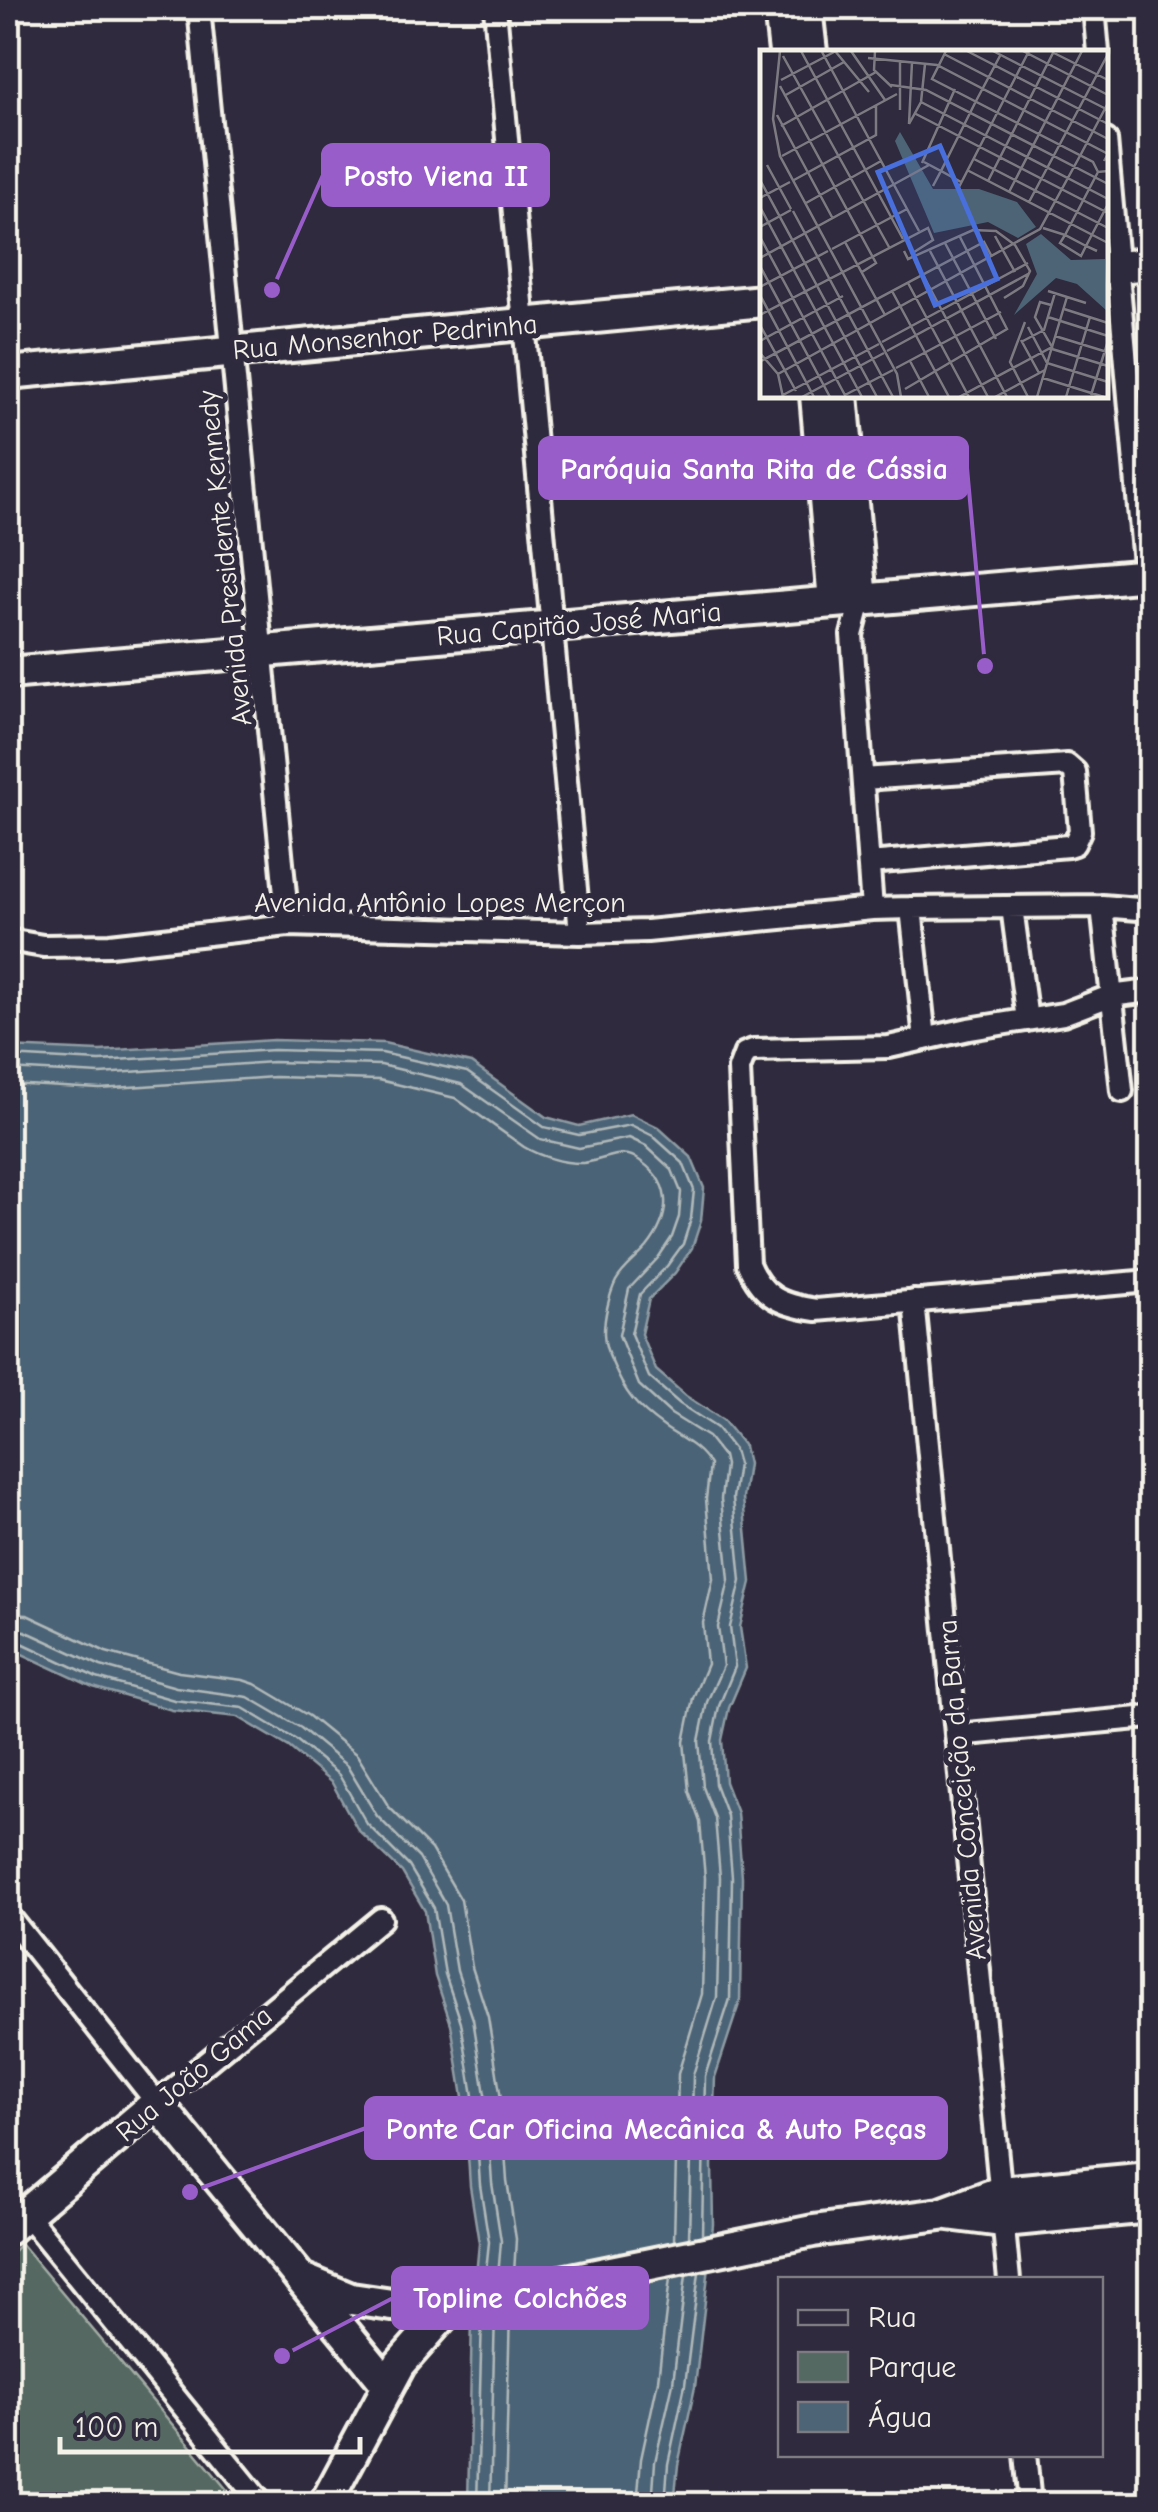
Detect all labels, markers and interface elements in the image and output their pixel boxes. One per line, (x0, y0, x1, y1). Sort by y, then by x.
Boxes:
inset map (760, 50, 1108, 398)
callout: Posto Viena II (323, 145, 548, 205)
text: Posto Viena II (344, 159, 528, 194)
street label: Rua Monsenhor Pedrinha (231, 308, 539, 366)
street label: Avenida Presidente Kennedy (191, 388, 259, 727)
callout: Paróquia Santa Rita de Cássia (540, 438, 967, 498)
text: Paróquia Santa Rita de Cássia (560, 452, 948, 487)
street label: Rua Capitão José Maria (435, 596, 723, 652)
street label: Avenida Antônio Lopes Merçon (254, 887, 626, 919)
street label: Avenida Conceição da Barra (931, 1618, 993, 1962)
street label: Rua João Gama (110, 2000, 278, 2148)
callout: Ponte Car Oficina Mecânica & Auto Peças (366, 2098, 946, 2158)
text: Ponte Car Oficina Mecânica & Auto Peças (386, 2112, 926, 2147)
callout: Topline Colchões (393, 2268, 647, 2328)
legend (778, 2277, 1103, 2457)
text: Topline Colchões (413, 2281, 627, 2316)
text: Rua (868, 2300, 917, 2335)
text: Parque (868, 2350, 956, 2385)
scale bar (60, 2392, 360, 2454)
text: Água (868, 2399, 932, 2435)
text: 100 m (75, 2410, 158, 2445)

